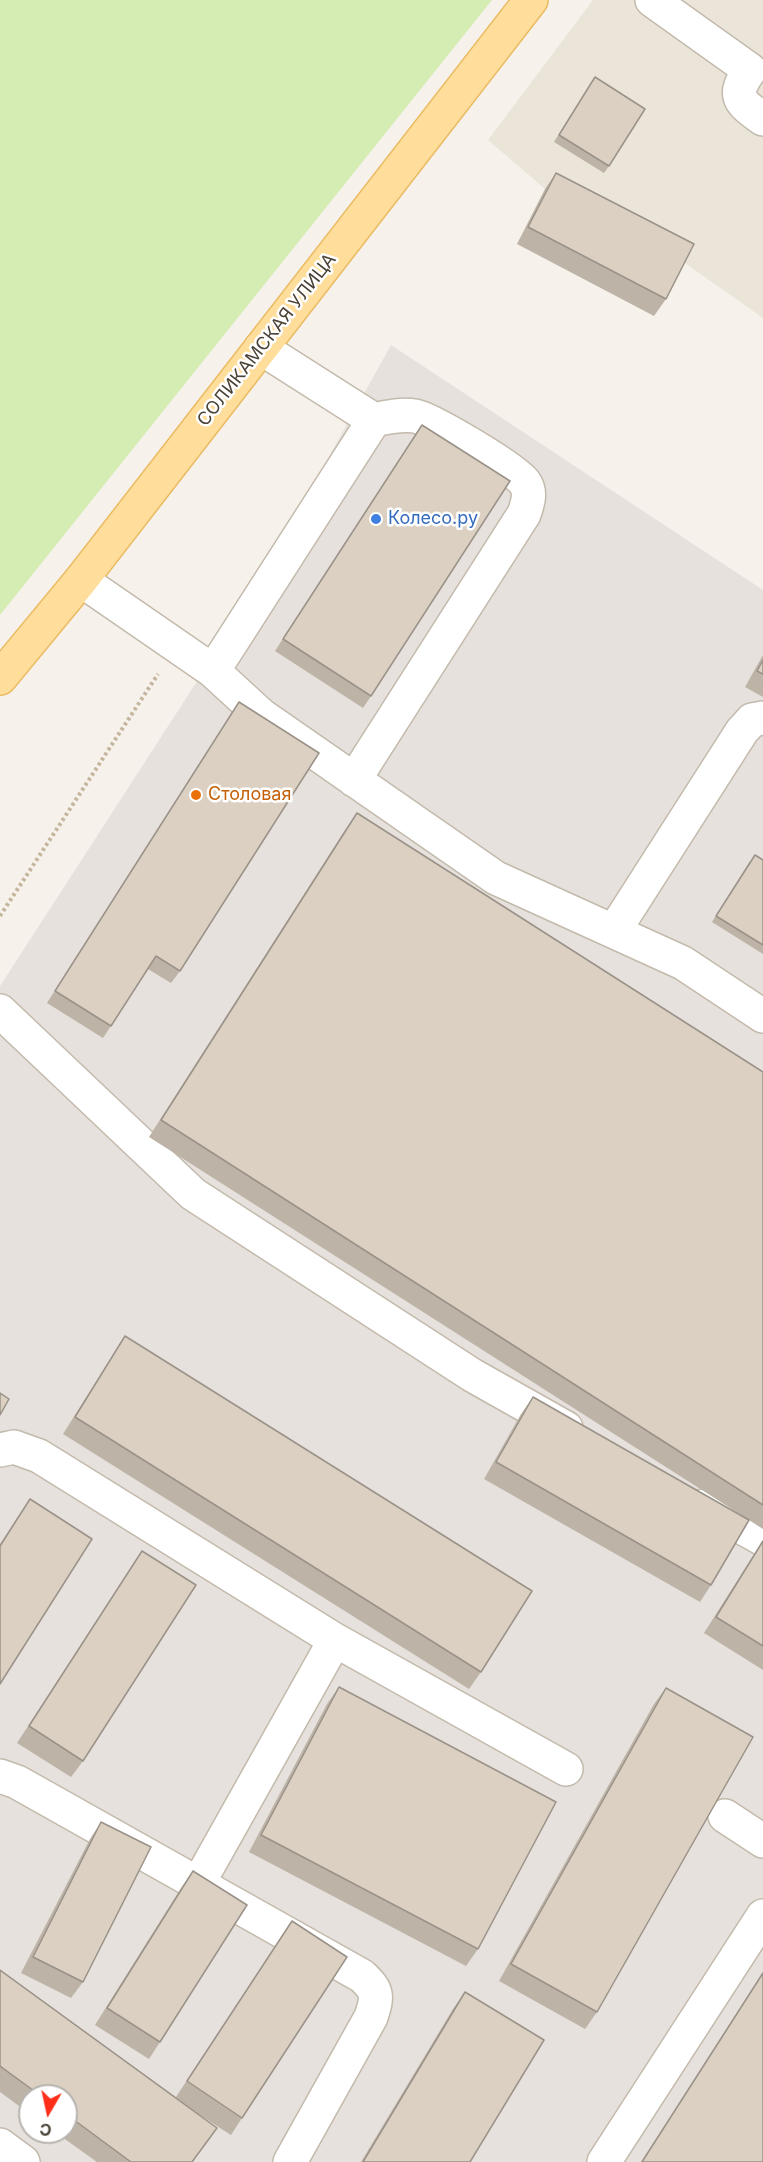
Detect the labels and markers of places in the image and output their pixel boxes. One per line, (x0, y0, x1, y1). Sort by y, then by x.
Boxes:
place label: Колесо.ру (388, 508, 478, 530)
marker: Колесо.ру (369, 512, 383, 526)
place label: Столовая (208, 784, 291, 806)
marker: Столовая (189, 788, 203, 802)

